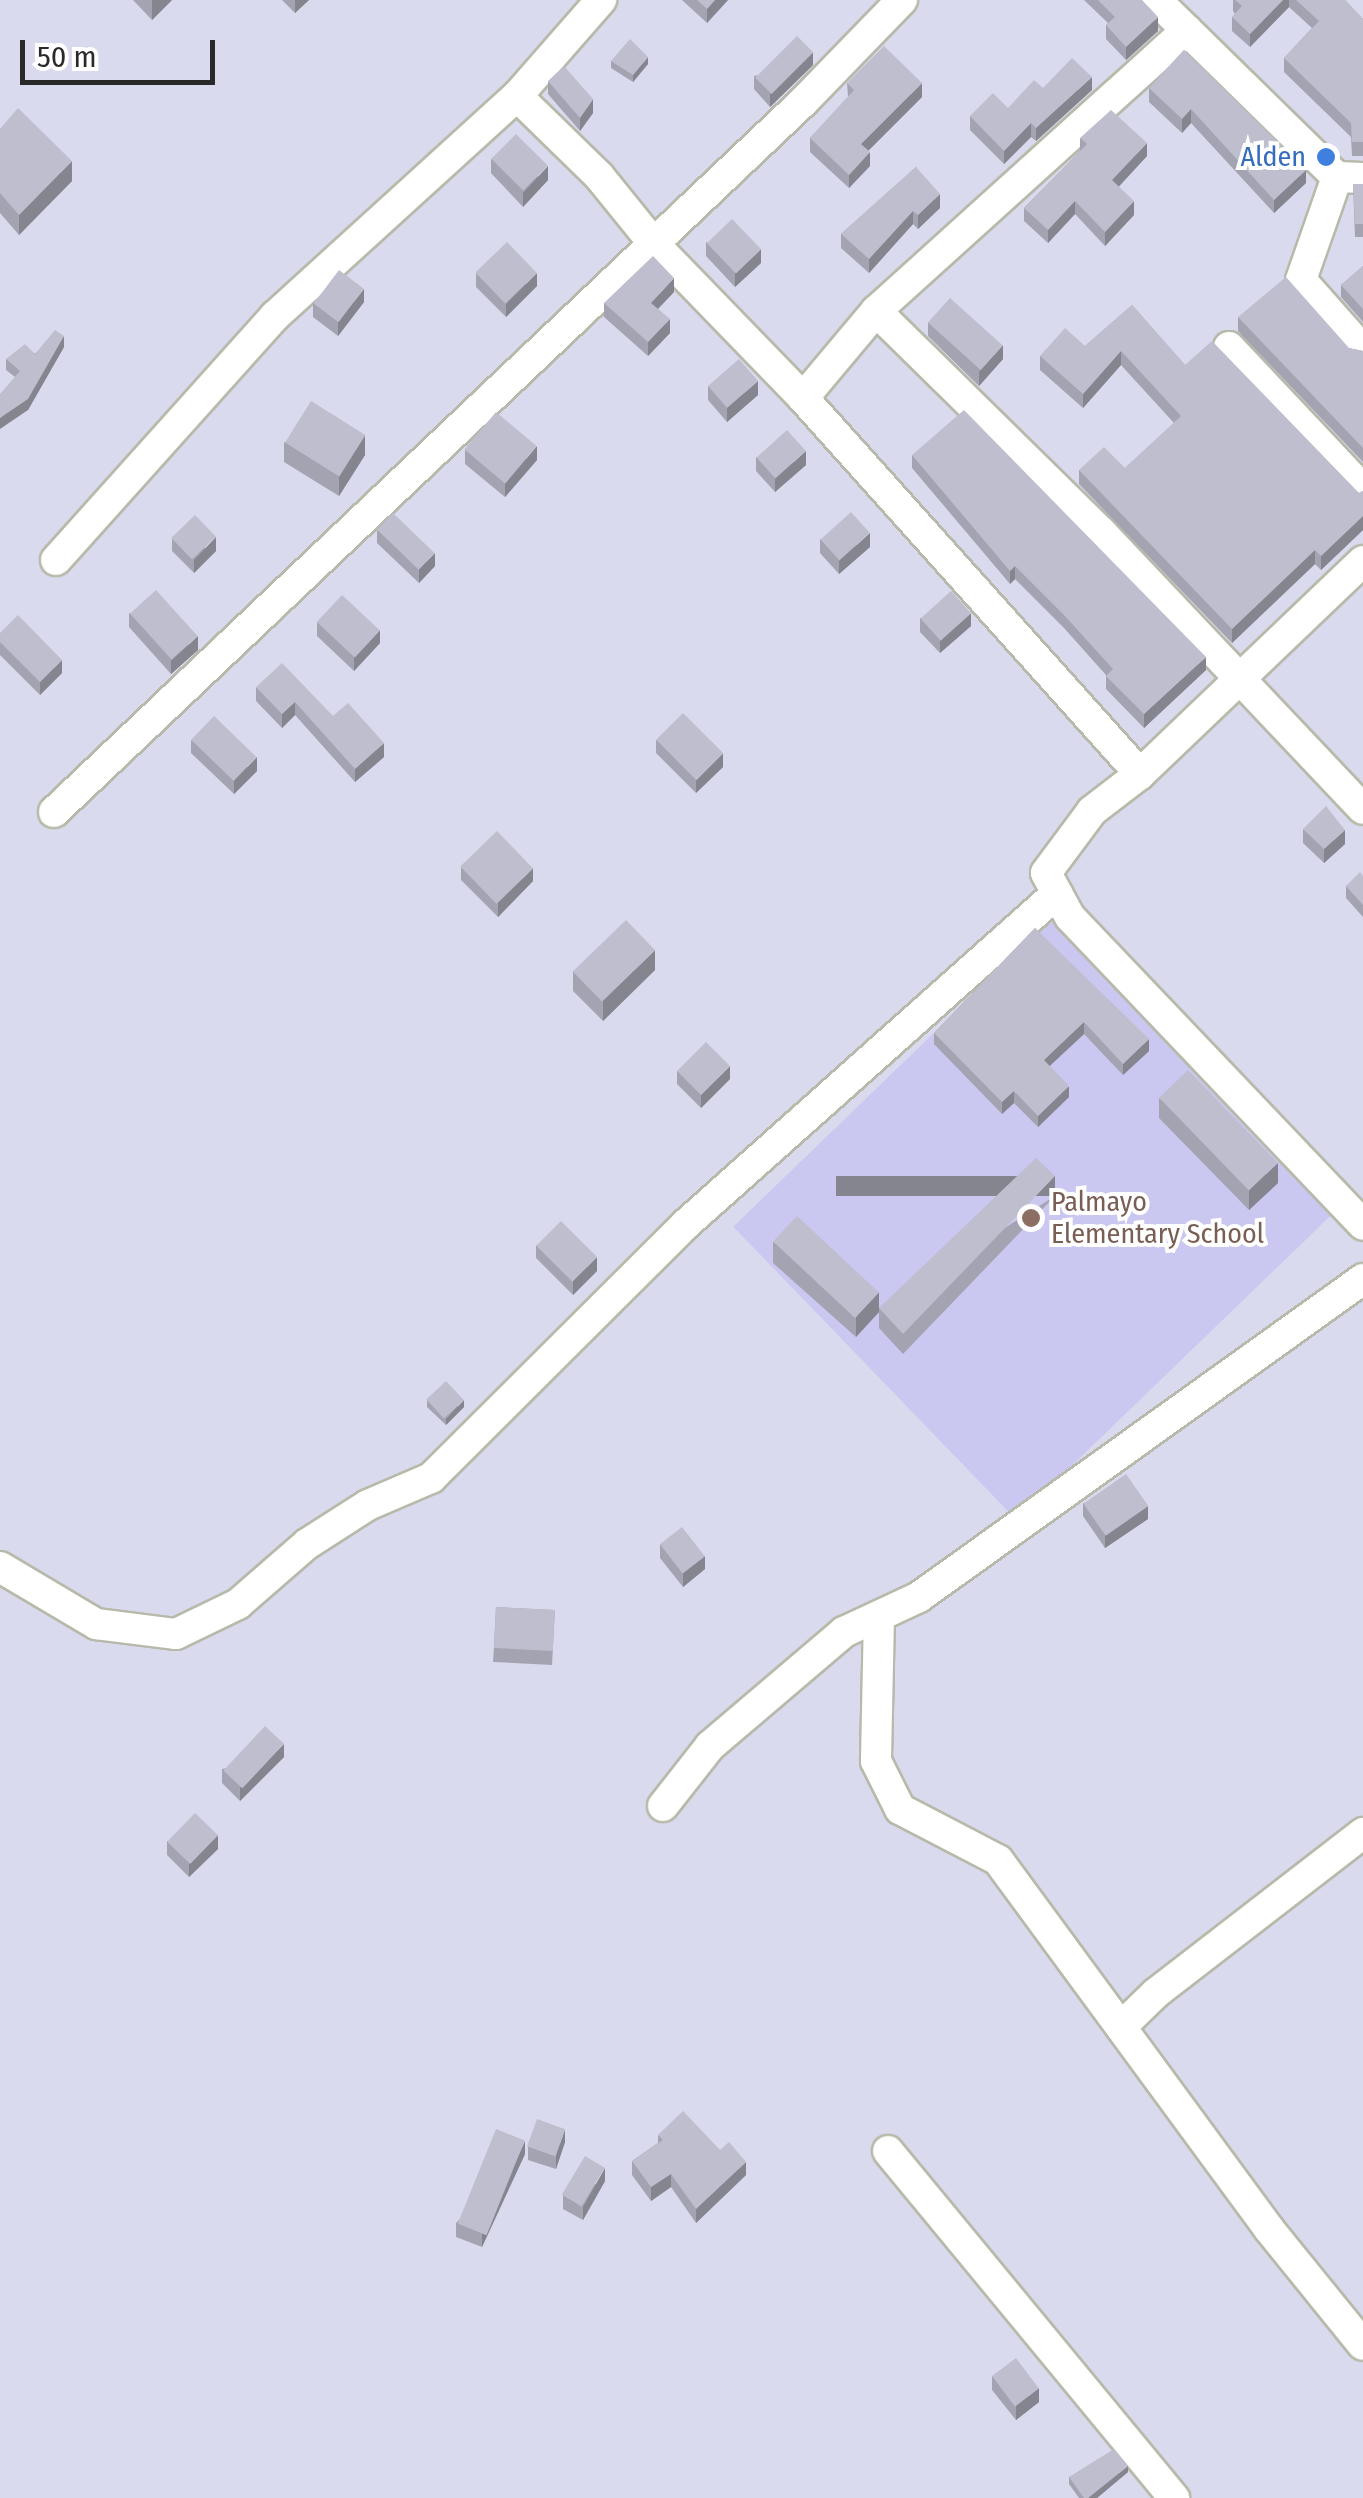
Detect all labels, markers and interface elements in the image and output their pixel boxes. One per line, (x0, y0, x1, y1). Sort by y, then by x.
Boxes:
scale bar (25, 20, 220, 82)
text: 50 m (37, 39, 97, 75)
place label: Alden (1240, 140, 1306, 174)
marker: Alden (1315, 146, 1337, 168)
place label: Palmayo Elementary School (1051, 1185, 1264, 1251)
marker: Palmayo Elementary School (1020, 1207, 1042, 1229)

